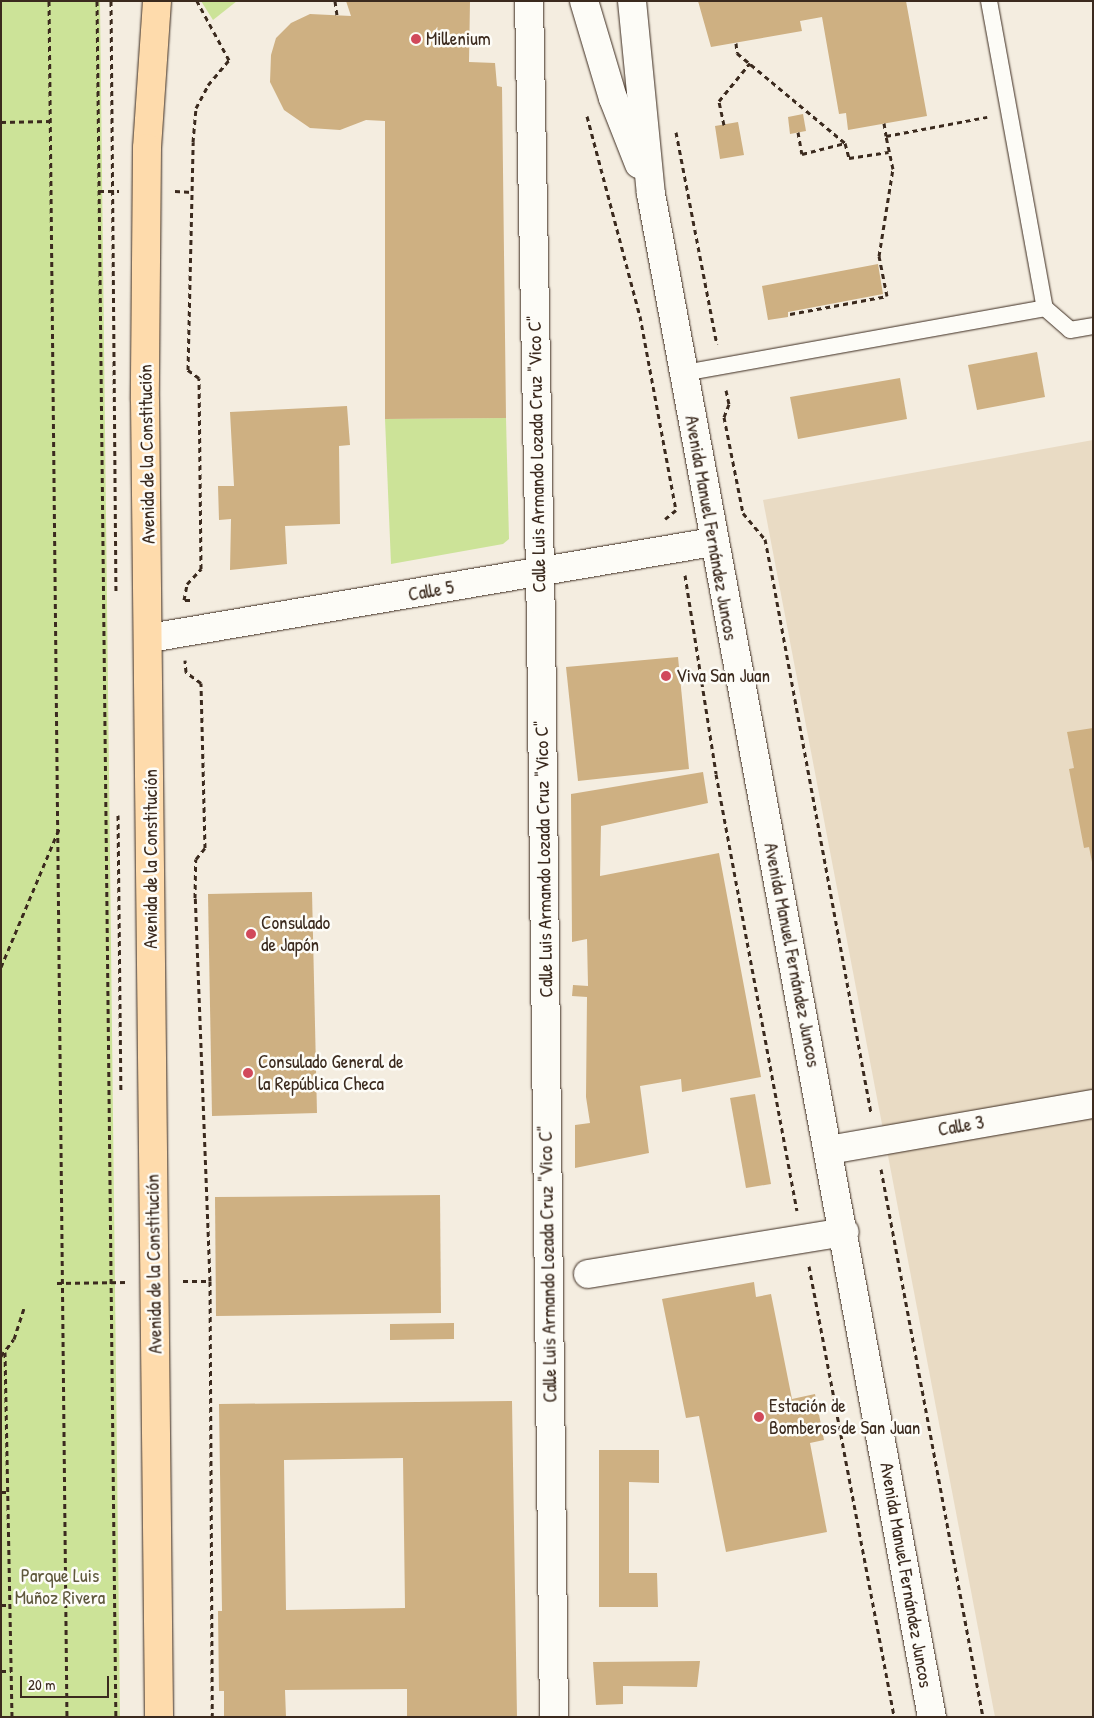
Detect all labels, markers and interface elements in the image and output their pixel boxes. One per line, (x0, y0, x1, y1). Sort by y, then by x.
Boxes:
place label: Millenium (426, 28, 491, 50)
marker: Millenium (410, 33, 422, 45)
street label: Calle Luis Armando Lozada Cruz "Vico C" (523, 315, 551, 593)
street label: Avenida de la Constitución (134, 364, 160, 544)
street label: Avenida Manuel Fernández Juncos (680, 414, 742, 642)
street label: Calle 5 (406, 576, 456, 606)
place label: Viva San Juan (676, 665, 770, 687)
marker: Viva San Juan (660, 670, 672, 682)
street label: Calle Luis Armando Lozada Cruz "Vico C" (530, 720, 558, 998)
street label: Avenida de la Constitución (140, 769, 162, 949)
street label: Avenida Manuel Fernández Juncos (759, 841, 825, 1069)
place label: Consulado de Japón (261, 912, 330, 956)
marker: Consulado de Japón (245, 928, 257, 940)
place label: Consulado General de la República Checa (258, 1051, 404, 1095)
marker: Consulado General de la República Checa (242, 1067, 254, 1079)
street label: Calle 3 (936, 1111, 986, 1141)
street label: Calle Luis Armando Lozada Cruz "Vico C" (534, 1125, 562, 1403)
street label: Avenida de la Constitución (141, 1174, 167, 1354)
place label: Estación de Bomberos de San Juan (769, 1395, 920, 1439)
marker: Estación de Bomberos de San Juan (753, 1411, 765, 1423)
street label: Avenida Manuel Fernández Juncos (875, 1461, 937, 1689)
park label: Parque Luis Muñoz Rivera (15, 1565, 105, 1609)
scale bar (22, 1666, 111, 1698)
text: 20 m (28, 1674, 55, 1695)

